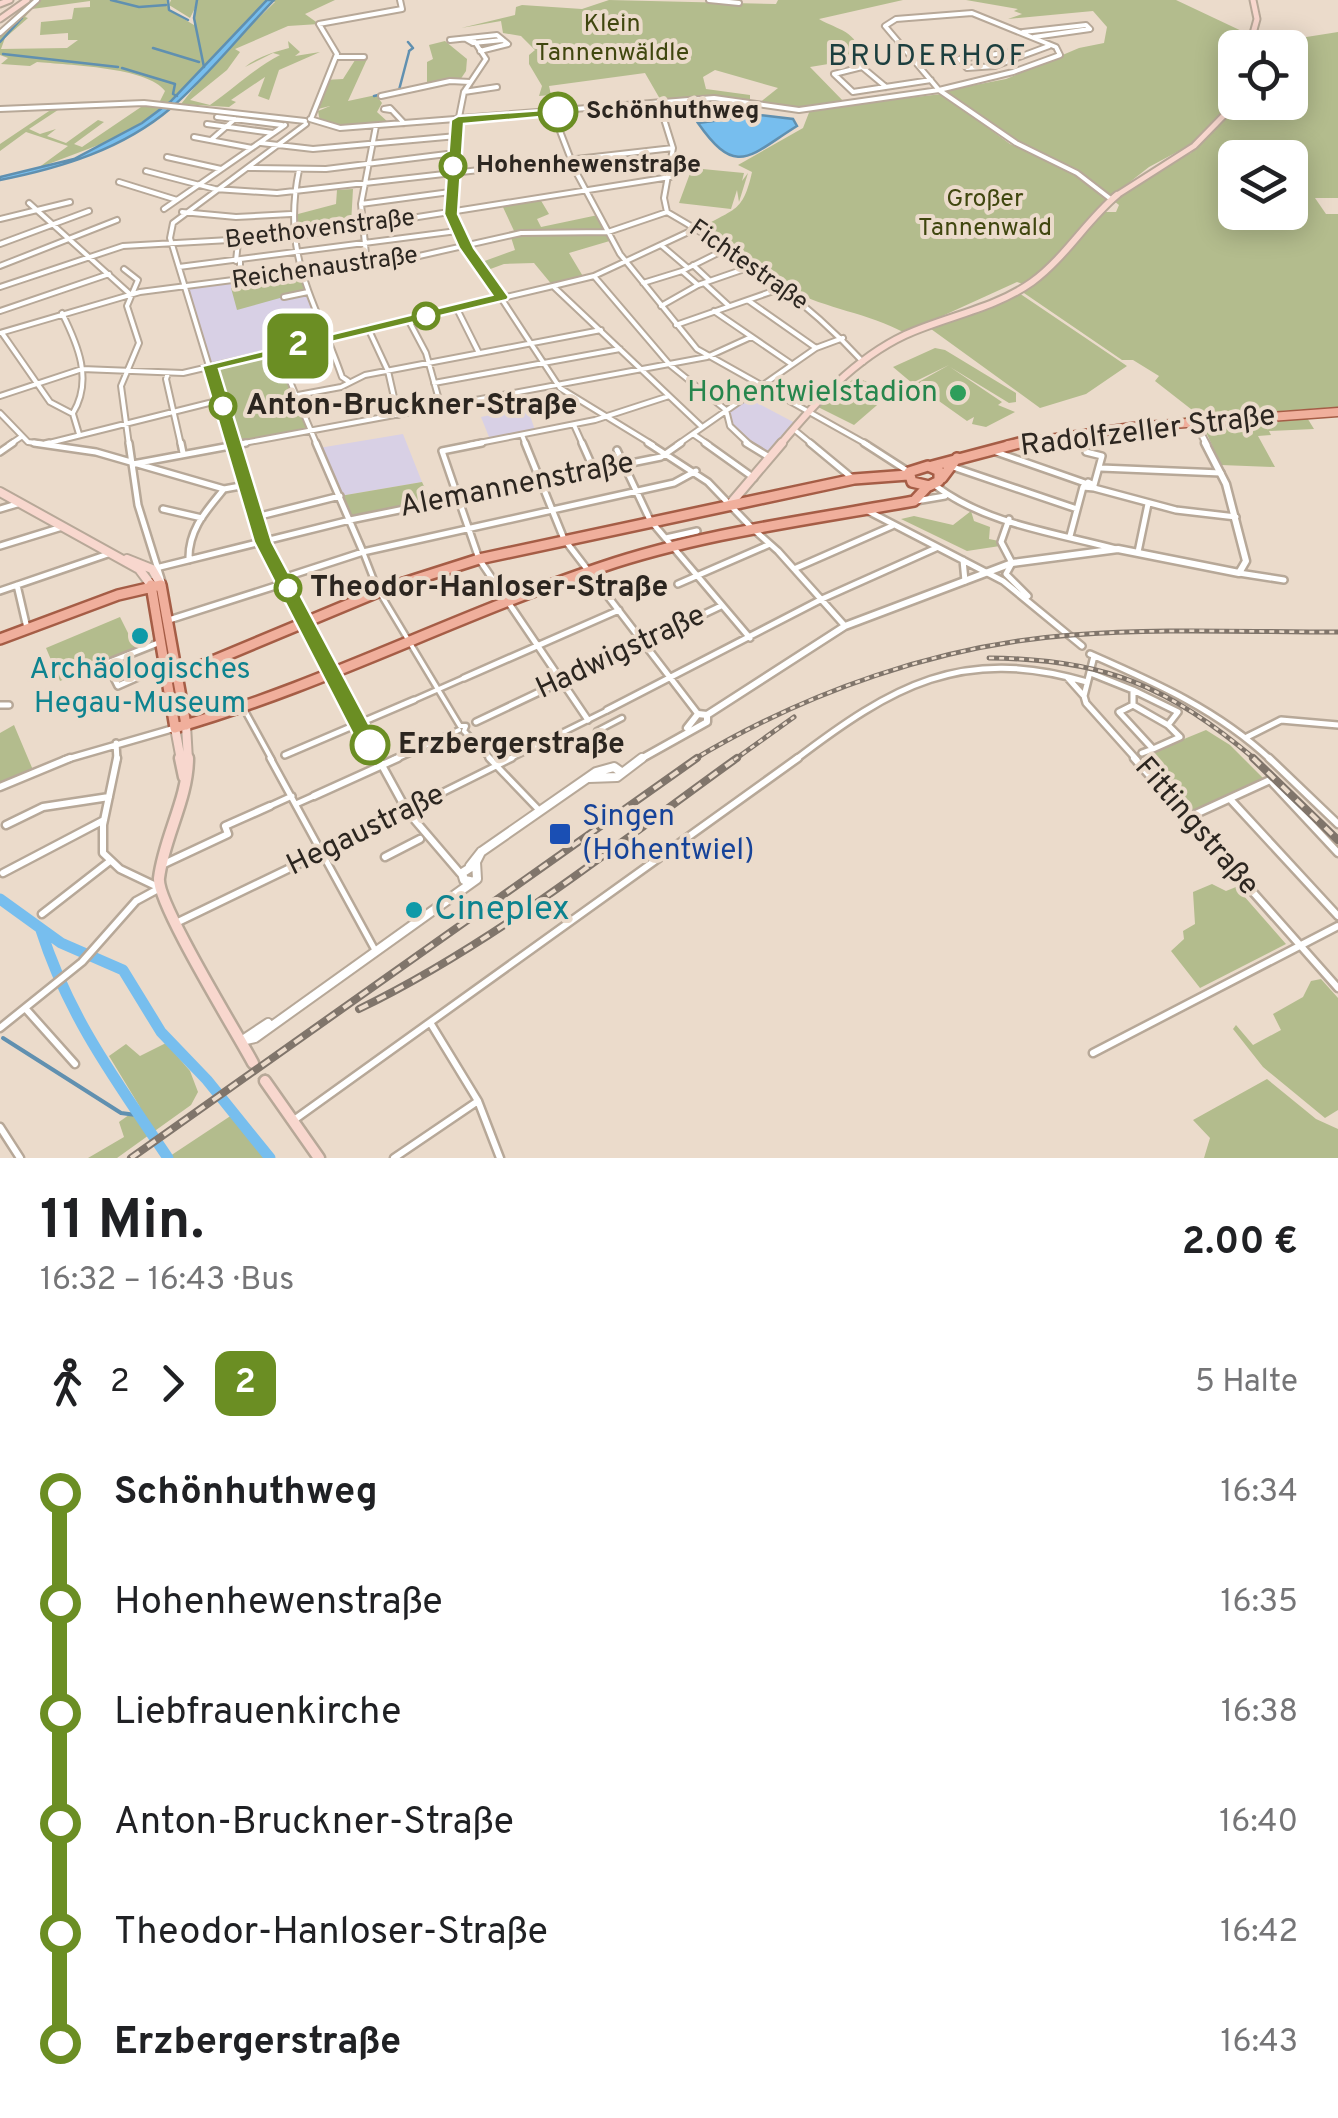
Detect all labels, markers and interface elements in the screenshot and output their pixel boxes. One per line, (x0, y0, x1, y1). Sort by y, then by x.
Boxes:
park label: Klein Tannenwäldle (535, 9, 689, 70)
map controls (1218, 30, 1308, 230)
button: locate (1218, 30, 1308, 120)
district label: BRUDERHOF (828, 39, 1028, 76)
marker: Schönhuthweg (539, 93, 577, 131)
place label: Schönhuthweg (586, 96, 759, 128)
button: layers (1218, 140, 1308, 230)
place label: Hohenhewenstraße (476, 150, 701, 182)
marker: Hohenhewenstraße (440, 153, 466, 179)
park label: Großer Tannenwald (918, 184, 1052, 245)
street label: Beethovenstraße (223, 202, 417, 258)
street label: Fichtestraße (682, 213, 814, 319)
street label: Reichenaustraße (230, 240, 420, 298)
unlabelled marker (413, 303, 439, 329)
line badge: 2 (266, 314, 330, 378)
text: 2 (287, 324, 309, 368)
place label: Hohentwielstadion (687, 375, 938, 412)
marker: Hohentwielstadion (947, 382, 969, 404)
place label: Anton-Bruckner-Straße (246, 388, 578, 425)
marker: Anton-Bruckner-Straße (210, 393, 236, 419)
street label: Radolfzeller Straße (1018, 398, 1278, 466)
street label: Alemannenstraße (397, 445, 637, 527)
place label: Theodor-Hanloser-Straße (310, 570, 668, 607)
marker: Theodor-Hanloser-Straße (275, 575, 301, 601)
street label: Hadwigstraße (530, 598, 712, 708)
marker: Archäologisches Hegau-Museum (129, 625, 151, 647)
place label: Archäologisches Hegau-Museum (29, 652, 251, 723)
marker: Erzbergerstraße (351, 726, 389, 764)
place label: Erzbergerstraße (398, 727, 625, 764)
street label: Fittingstraße (1126, 750, 1266, 904)
street label: Hegaustraße (281, 777, 451, 885)
place label: Singen (Hohentwiel) (582, 799, 754, 870)
marker: Singen (Hohentwiel) (547, 821, 573, 847)
place label: Cineplex (434, 888, 570, 932)
marker: Cineplex (403, 899, 425, 921)
text: 11 Min. (40, 1188, 204, 1258)
text: 2.00 € (1182, 1219, 1298, 1268)
text: 16:32 – 16:43 · Bus (40, 1261, 294, 1301)
icon: walk (40, 1356, 95, 1411)
icon: forward (145, 1356, 200, 1411)
text: 2 (235, 1361, 256, 1405)
text: 2 (110, 1363, 130, 1403)
text: 5 Halte (1195, 1363, 1298, 1403)
text: Schönhuthweg (114, 1469, 378, 1518)
text: 16:34 (1221, 1473, 1298, 1513)
text: Hohenhewenstraße (114, 1579, 443, 1628)
text: 16:35 (1221, 1583, 1298, 1623)
text: Liebfrauenkirche (114, 1689, 402, 1738)
text: 16:38 (1221, 1693, 1298, 1733)
text: Anton-Bruckner-Straße (114, 1799, 514, 1848)
text: 16:40 (1219, 1803, 1298, 1843)
text: Theodor-Hanloser-Straße (114, 1909, 548, 1958)
text: 16:42 (1220, 1913, 1298, 1953)
text: Erzbergerstraße (114, 2019, 401, 2068)
text: 16:43 (1221, 2023, 1298, 2063)

